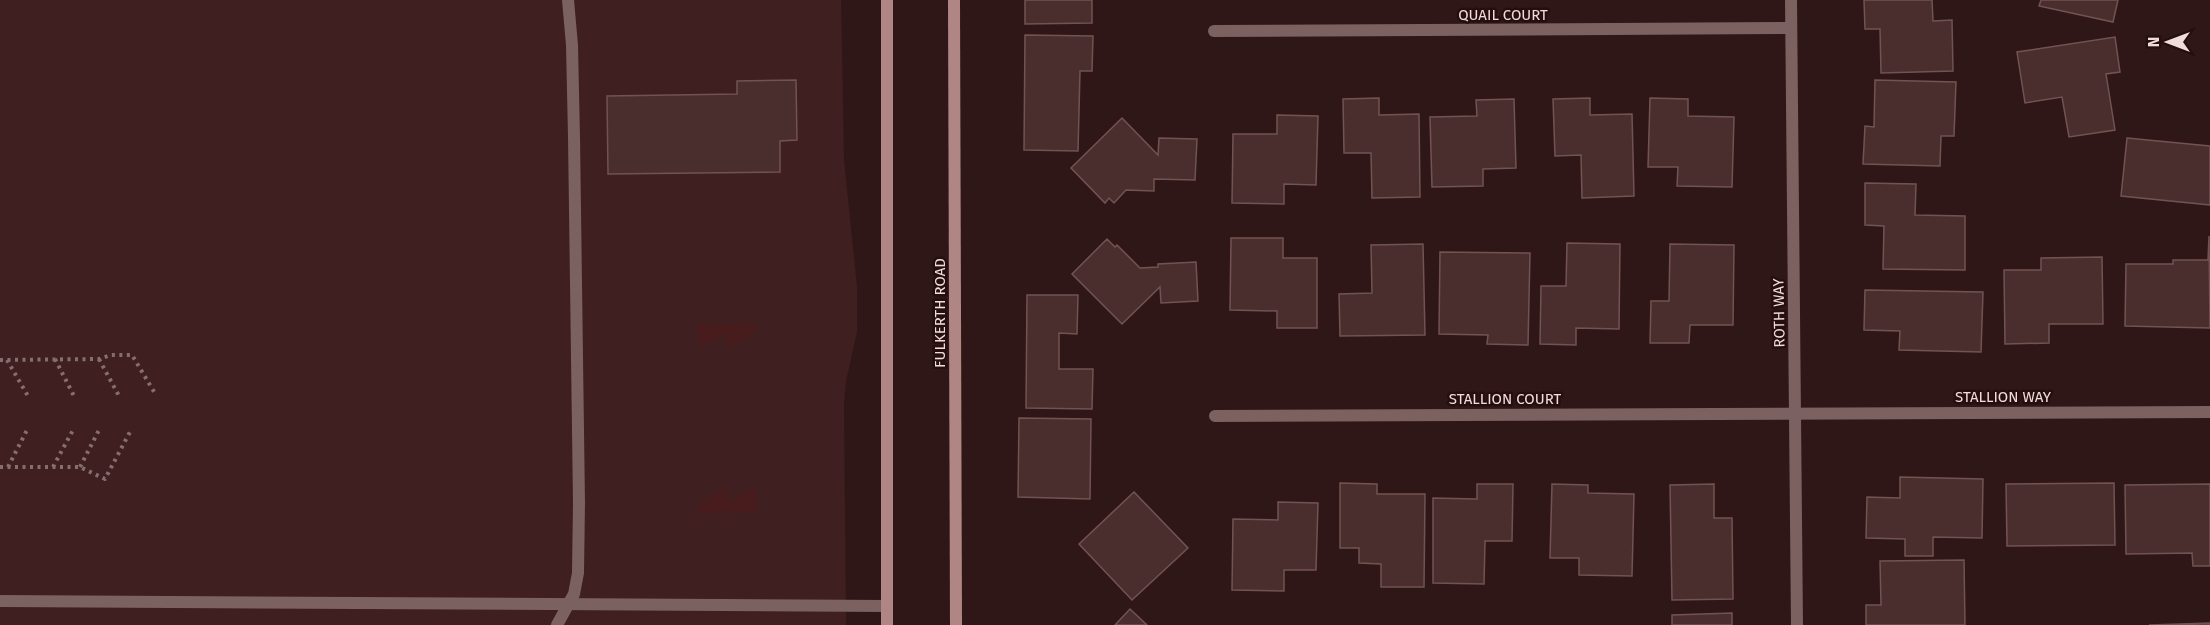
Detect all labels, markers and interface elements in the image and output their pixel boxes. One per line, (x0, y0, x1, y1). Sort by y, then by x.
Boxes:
street label: QUAIL COURT (1458, 6, 1548, 24)
north arrow (2138, 12, 2198, 72)
text: N (2144, 37, 2163, 47)
street label: FULKERTH ROAD (931, 258, 949, 368)
street label: ROTH WAY (1769, 277, 1789, 348)
street label: STALLION WAY (1955, 388, 2052, 406)
street label: STALLION COURT (1449, 390, 1561, 408)

